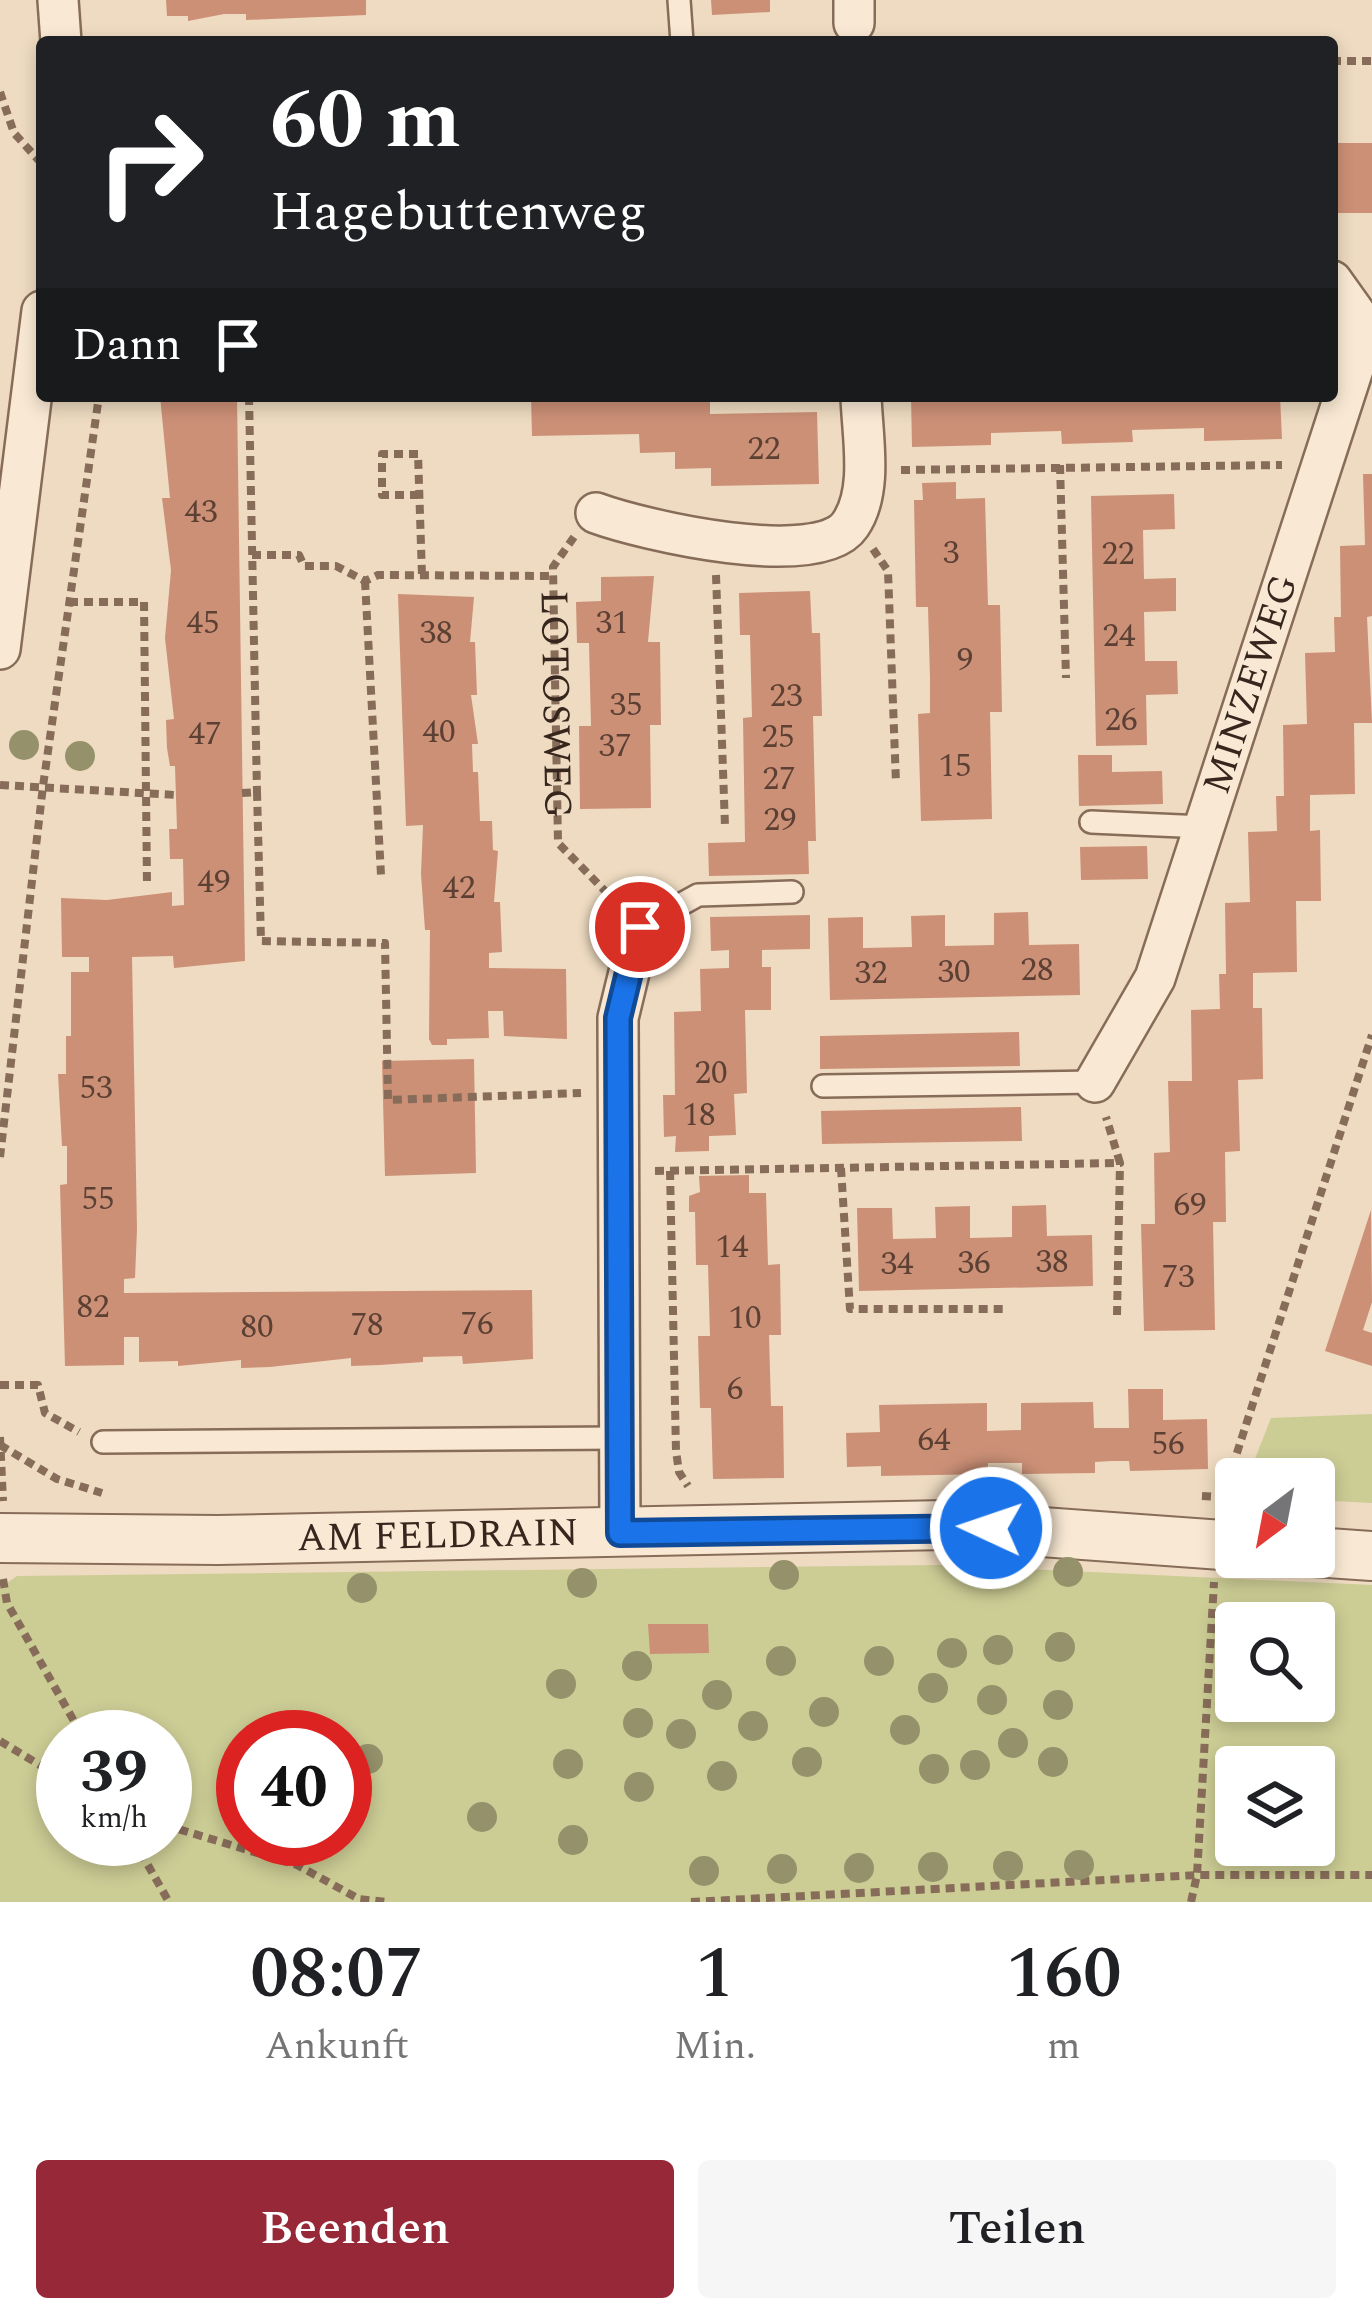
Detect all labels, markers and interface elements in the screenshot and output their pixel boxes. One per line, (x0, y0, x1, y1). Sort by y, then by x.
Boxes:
text: 60 m (270, 57, 461, 185)
icon: right (72, 84, 228, 240)
text: Hagebuttenweg (270, 172, 647, 254)
text: Dann (72, 311, 181, 380)
icon: arrive (205, 312, 271, 378)
house number: 22 (748, 424, 781, 474)
house number: 43 (185, 487, 218, 537)
house number: 3 (943, 528, 959, 578)
house number: 22 (1102, 529, 1135, 579)
street label: MINZEWEG (1187, 567, 1314, 802)
street label: LOTOSWEG (524, 590, 587, 819)
house number: 45 (187, 598, 220, 648)
house number: 31 (596, 598, 629, 648)
house number: 38 (420, 608, 453, 658)
house number: 24 (1103, 611, 1136, 661)
house number: 9 (957, 635, 973, 685)
house number: 23 (770, 671, 803, 721)
house number: 35 (610, 680, 643, 730)
house number: 26 (1105, 695, 1138, 745)
house number: 40 (423, 707, 456, 757)
house number: 47 (189, 709, 222, 759)
house number: 25 (762, 712, 795, 762)
house number: 37 (599, 721, 632, 771)
house number: 15 (939, 741, 972, 791)
house number: 27 (763, 754, 796, 804)
house number: 29 (764, 795, 797, 845)
house number: 49 (198, 857, 231, 907)
house number: 42 (443, 863, 476, 913)
pin (589, 876, 691, 978)
icon: arrive (607, 894, 673, 960)
house number: 28 (1021, 945, 1054, 995)
house number: 30 (938, 947, 971, 997)
house number: 32 (855, 948, 888, 998)
house number: 20 (695, 1048, 728, 1098)
house number: 53 (80, 1063, 113, 1113)
house number: 18 (683, 1090, 716, 1140)
house number: 55 (82, 1174, 115, 1224)
house number: 69 (1174, 1180, 1207, 1230)
house number: 14 (716, 1222, 749, 1272)
house number: 38 (1036, 1237, 1069, 1287)
house number: 36 (958, 1238, 991, 1288)
house number: 34 (881, 1239, 914, 1289)
house number: 73 (1162, 1252, 1195, 1302)
house number: 82 (77, 1282, 110, 1332)
house number: 10 (729, 1293, 762, 1343)
house number: 76 (461, 1299, 494, 1349)
house number: 78 (351, 1300, 384, 1350)
house number: 80 (241, 1302, 274, 1352)
house number: 6 (727, 1364, 743, 1414)
house number: 64 (918, 1415, 951, 1465)
house number: 56 (1152, 1419, 1185, 1469)
north arrow (1215, 1458, 1335, 1578)
map controls (1215, 1458, 1335, 1866)
position arrow (928, 1465, 1054, 1591)
street label: AM FELDRAIN (296, 1503, 579, 1568)
button: search (1215, 1602, 1335, 1722)
speed limit sign: 40 (216, 1710, 372, 1866)
text: 39 (80, 1727, 148, 1819)
button: layers (1215, 1746, 1335, 1866)
text: km/h (80, 1795, 148, 1841)
text: 08:07 (250, 1920, 423, 2029)
text: 1 (695, 1920, 734, 2029)
text: 160 (1006, 1920, 1122, 2029)
text: Ankunft (264, 2017, 409, 2076)
text: Min. (674, 2017, 756, 2076)
text: m (1047, 2017, 1081, 2076)
button: Beenden (36, 2160, 674, 2298)
button: Teilen (698, 2160, 1336, 2298)

